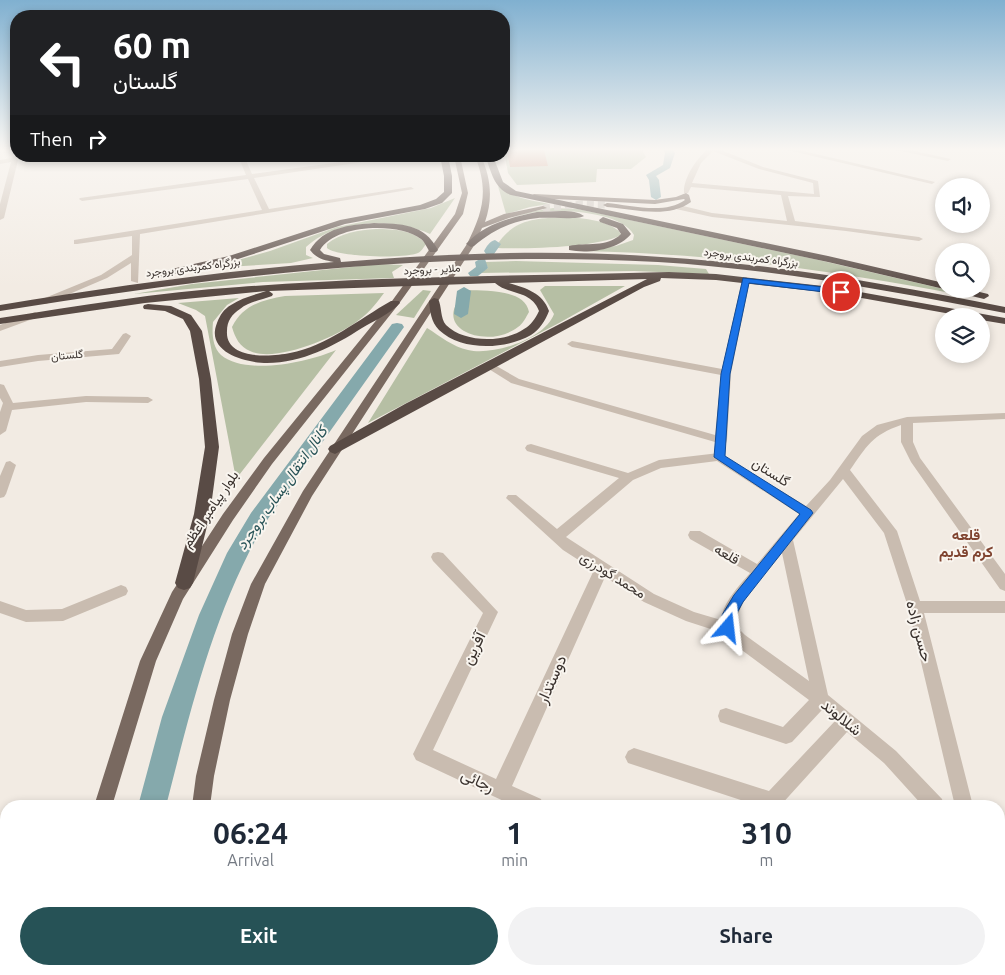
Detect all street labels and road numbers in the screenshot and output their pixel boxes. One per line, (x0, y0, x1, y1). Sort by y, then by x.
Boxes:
street label: بزرگراه کمربندی بروجرد (703, 245, 799, 270)
street label: بزرگراه کمربندی بروجرد (145, 255, 241, 280)
street label: ملایر - بروجرد (403, 262, 461, 277)
street label: گلستان (50, 348, 84, 362)
street label: گلستان (749, 454, 793, 490)
street label: بلوار پیامبر اعظم (178, 467, 243, 552)
street label: قلعه (712, 541, 742, 567)
street label: محمد گودرزی (577, 549, 649, 602)
street label: حسن زاده (901, 598, 937, 664)
street label: آفرین (457, 627, 491, 668)
street label: دوستدار (532, 652, 571, 708)
street label: شلالوند (817, 695, 866, 741)
street label: رجائی (458, 765, 497, 797)

